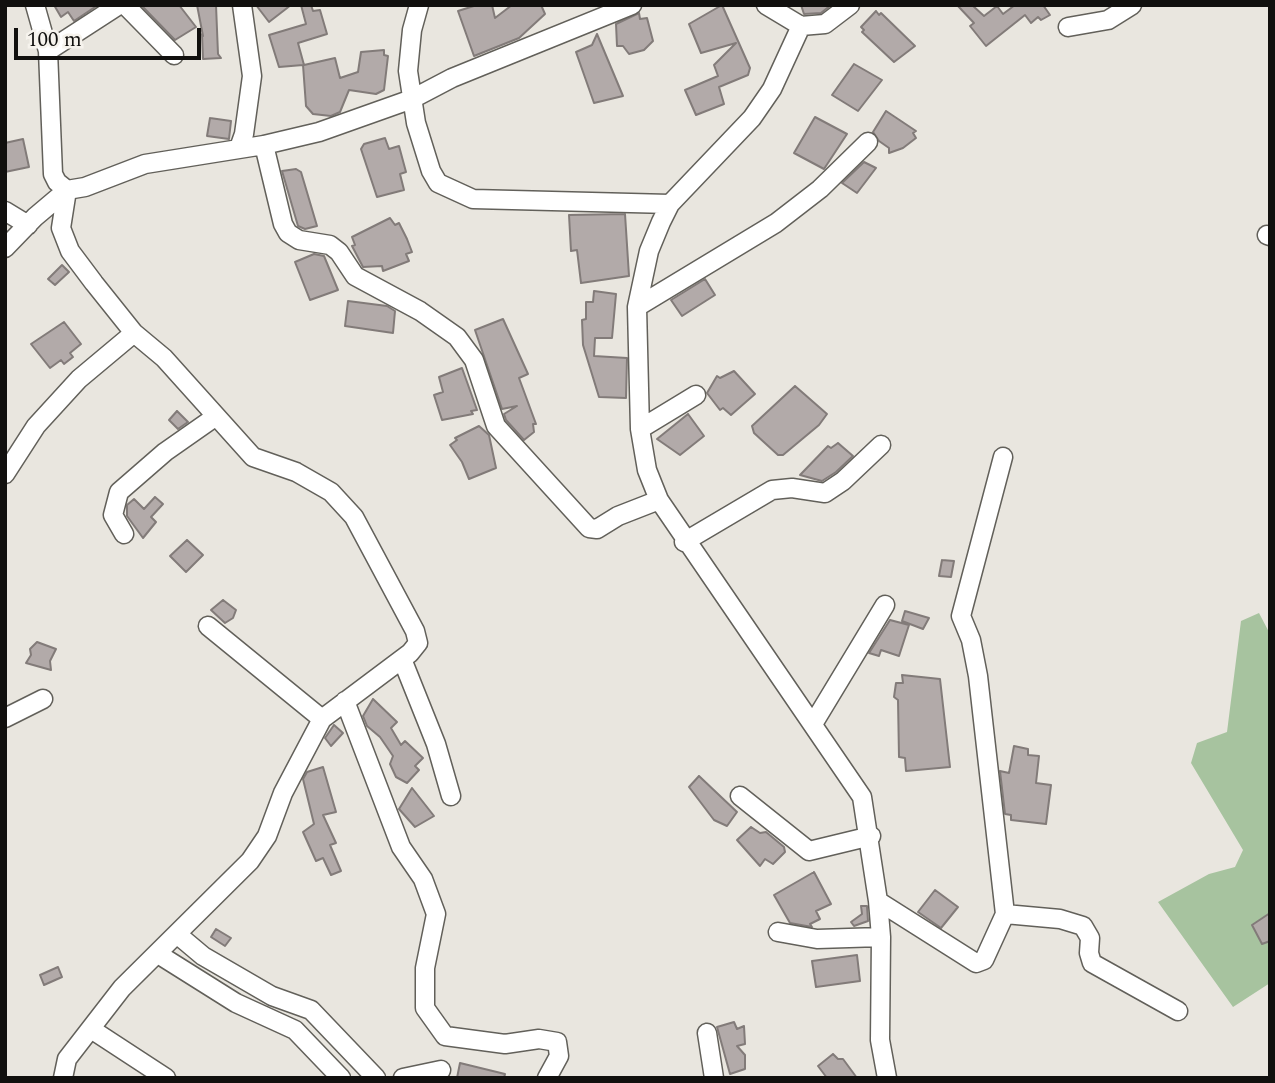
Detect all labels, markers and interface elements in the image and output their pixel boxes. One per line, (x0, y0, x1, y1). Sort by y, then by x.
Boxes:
scale bar (18, 14, 205, 58)
text: 100 m (27, 24, 82, 56)

